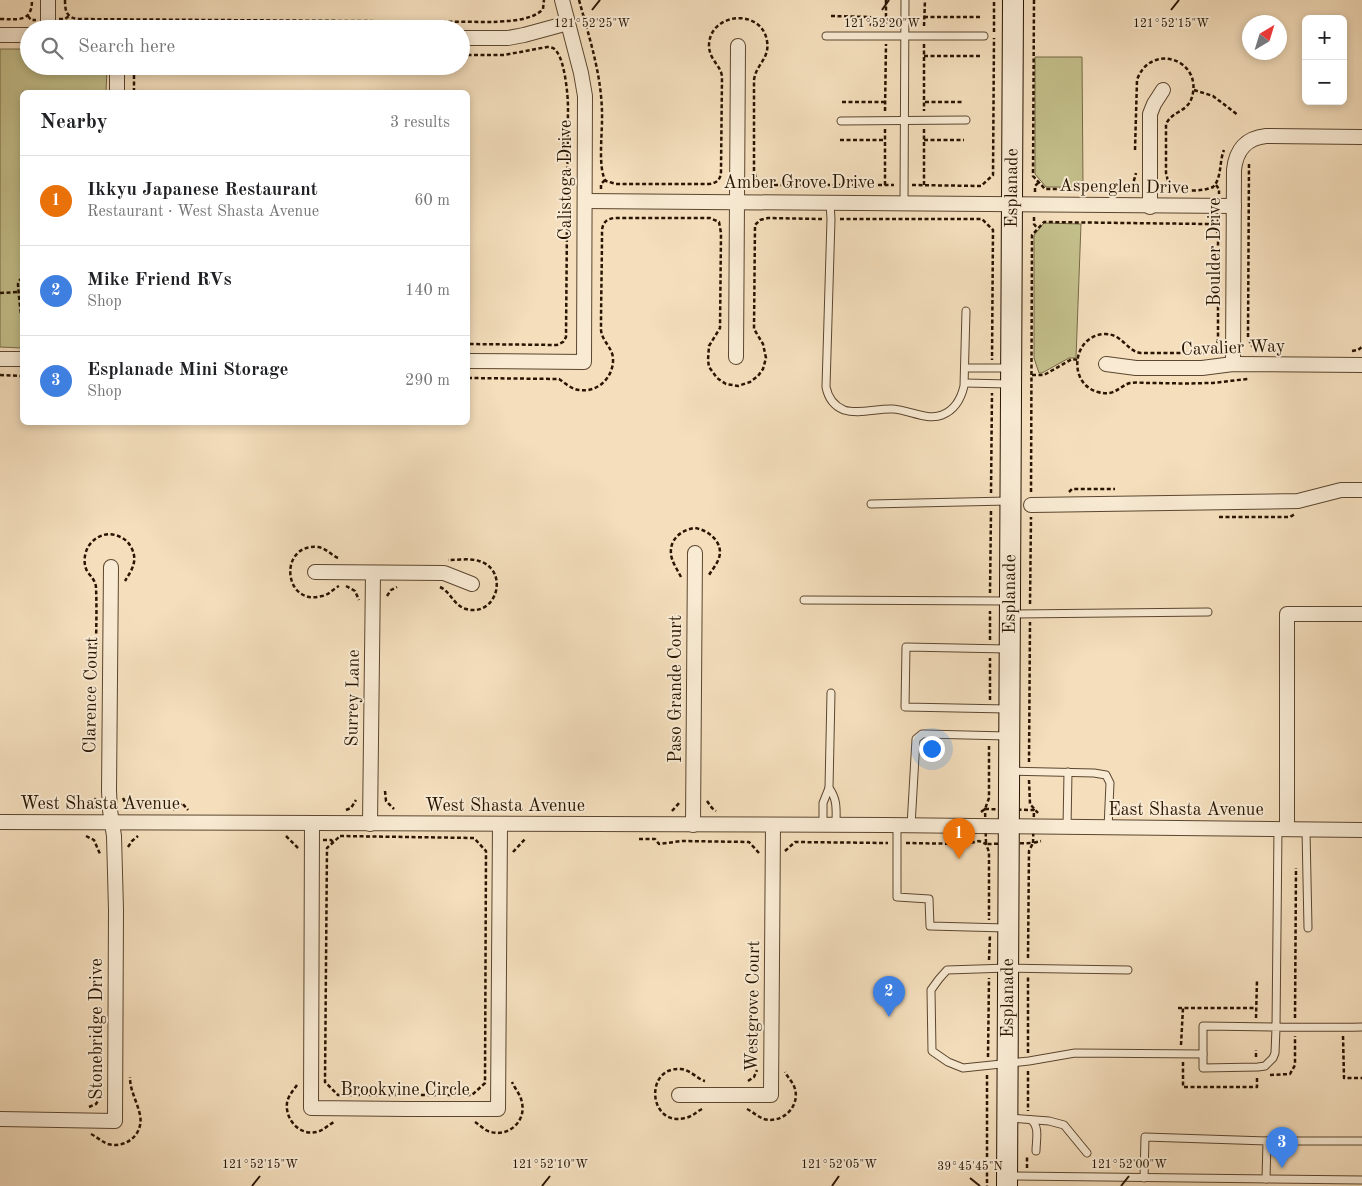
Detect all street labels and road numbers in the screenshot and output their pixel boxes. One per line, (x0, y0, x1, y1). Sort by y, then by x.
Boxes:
street label: Calistoga Drive (557, 120, 575, 240)
street label: Esplanade (1003, 148, 1021, 228)
street label: Amber Grove Drive (723, 174, 875, 192)
street label: Aspenglen Drive (1059, 177, 1189, 197)
street label: Boulder Drive (1206, 197, 1224, 307)
street label: Cavalier Way (1180, 337, 1286, 359)
street label: Esplanade (1001, 554, 1019, 634)
street label: Paso Grande Court (667, 615, 685, 763)
street label: Clarence Court (81, 637, 101, 753)
street label: Surrey Lane (343, 649, 363, 747)
street label: West Shasta Avenue (20, 795, 180, 813)
street label: West Shasta Avenue (425, 797, 585, 815)
street label: East Shasta Avenue (1108, 801, 1264, 819)
street label: Westgrove Court (743, 940, 763, 1072)
street label: Stonebridge Drive (88, 958, 106, 1100)
street label: Esplanade (999, 958, 1017, 1038)
street label: Brookvine Circle (340, 1081, 470, 1099)

